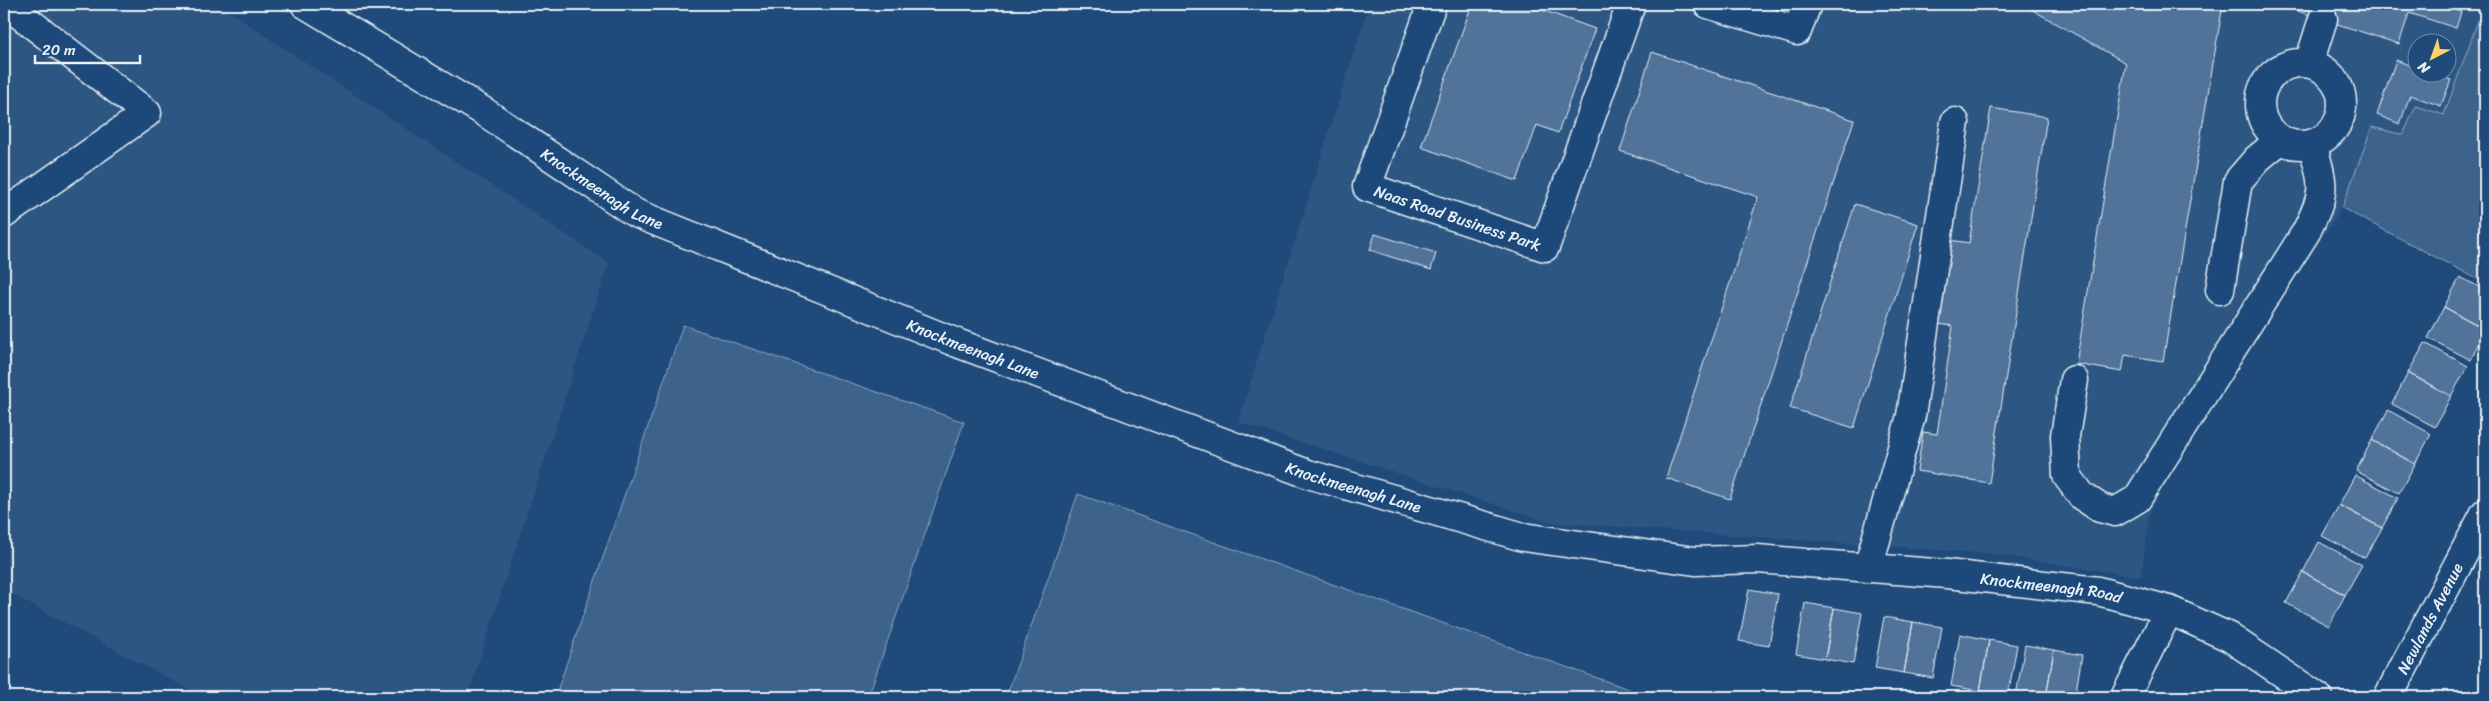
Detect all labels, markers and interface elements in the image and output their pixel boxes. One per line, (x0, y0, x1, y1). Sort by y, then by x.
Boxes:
scale bar (35, 32, 140, 64)
north arrow (2406, 32, 2456, 82)
text: 20 m (42, 37, 76, 63)
text: N (2412, 55, 2436, 81)
street label: Knockmeenagh Lane (535, 139, 668, 238)
street label: Naas Road Business Park (1370, 176, 1546, 259)
street label: Knockmeenagh Lane (902, 310, 1044, 387)
street label: Knockmeenagh Lane (1282, 452, 1425, 521)
street label: Newlands Avenue (2388, 557, 2471, 679)
street label: Knockmeenagh Road (1979, 563, 2127, 612)

